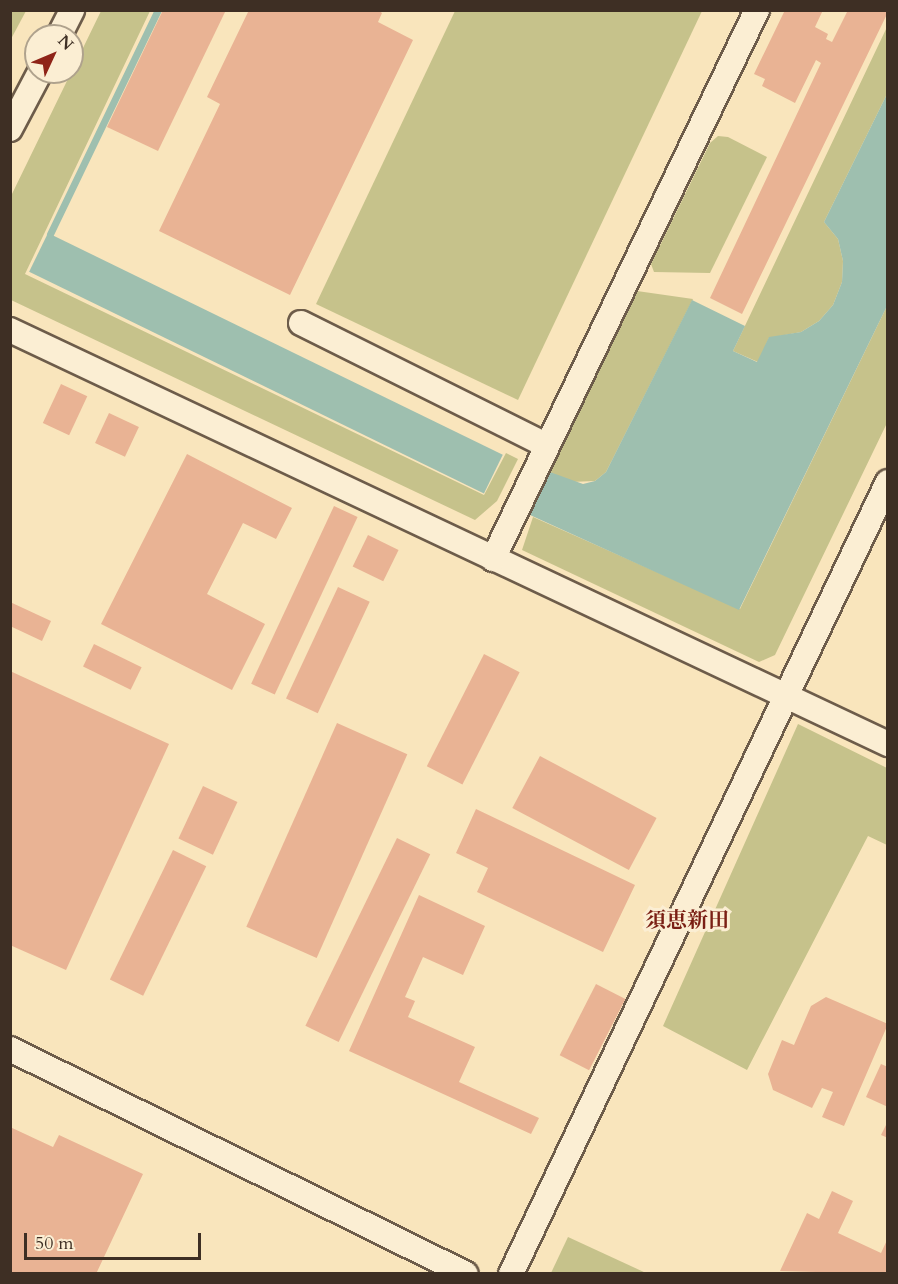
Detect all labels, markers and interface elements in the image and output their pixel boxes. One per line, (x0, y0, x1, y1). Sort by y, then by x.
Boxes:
north arrow (24, 24, 84, 84)
text: N (53, 30, 78, 56)
district label: 須恵新田 (645, 908, 729, 934)
scale bar (27, 1221, 204, 1259)
text: 50 m (35, 1231, 74, 1256)

